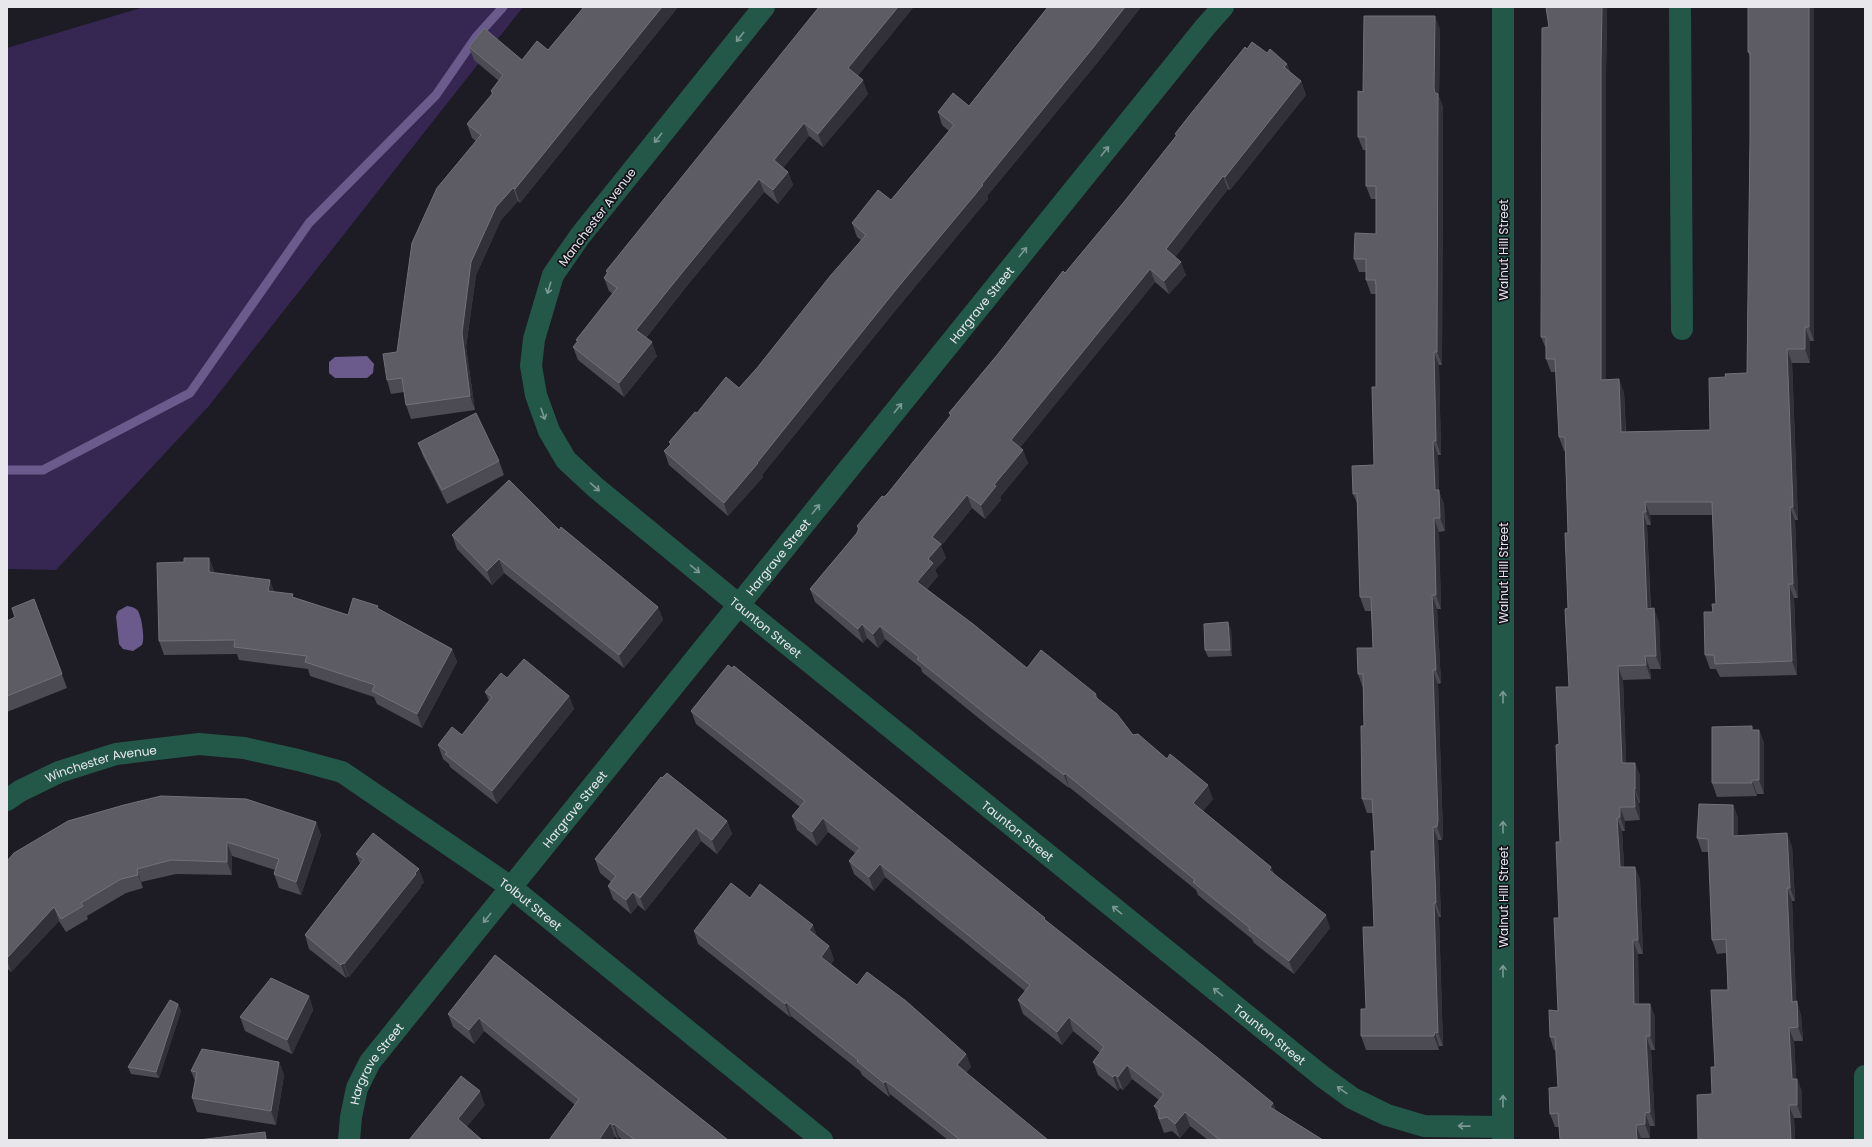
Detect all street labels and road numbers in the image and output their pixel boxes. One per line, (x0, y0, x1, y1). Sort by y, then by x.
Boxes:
street label: Manchester Avenue (554, 164, 640, 270)
street label: Walnut Hill Street (1495, 199, 1512, 301)
street label: Hargrave Street (945, 263, 1017, 347)
street label: Hargrave Street (741, 515, 814, 599)
street label: Walnut Hill Street (1495, 522, 1512, 624)
street label: Taunton Street (726, 593, 806, 661)
street label: Winchester Avenue (42, 741, 158, 786)
street label: Hargrave Street (538, 767, 610, 851)
street label: Taunton Street (978, 796, 1058, 865)
street label: Walnut Hill Street (1495, 846, 1512, 948)
street label: Tolbut Street (496, 873, 566, 934)
street label: Taunton Street (1230, 1000, 1310, 1068)
street label: Hargrave Street (345, 1019, 407, 1106)

